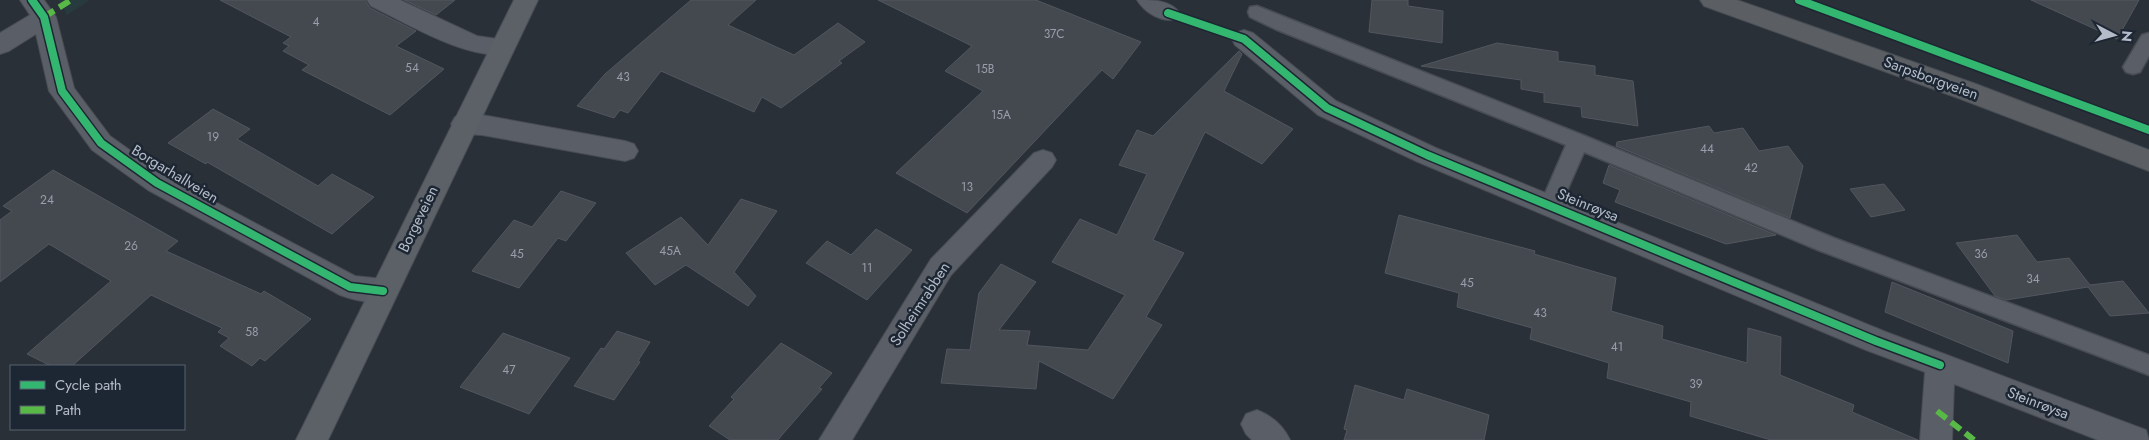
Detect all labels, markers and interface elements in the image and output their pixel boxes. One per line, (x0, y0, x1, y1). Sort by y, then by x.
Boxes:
north arrow (2089, 10, 2139, 60)
house number: 4 (313, 13, 320, 31)
house number: 37C (1044, 25, 1064, 43)
text: N (2116, 30, 2137, 43)
street label: Sarpsborgveien (1881, 51, 1981, 105)
house number: 54 (405, 59, 419, 77)
house number: 15B (976, 60, 995, 78)
house number: 43 (616, 68, 630, 86)
house number: 15A (991, 106, 1011, 124)
house number: 19 (207, 128, 219, 146)
street label: Borgarhallveien (127, 139, 223, 209)
house number: 44 (1700, 140, 1714, 158)
house number: 42 (1744, 159, 1758, 177)
house number: 13 (961, 178, 973, 196)
street label: Borgeveien (393, 182, 443, 256)
street label: Steinrøysa (1554, 183, 1622, 227)
house number: 24 (40, 191, 54, 209)
house number: 26 (124, 237, 138, 255)
house number: 45A (659, 242, 681, 260)
house number: 45 (510, 245, 524, 263)
house number: 36 (1974, 245, 1988, 263)
street label: Solheimrabben (885, 258, 955, 350)
house number: 11 (862, 259, 872, 277)
house number: 34 (2026, 270, 2040, 288)
house number: 45 (1460, 274, 1474, 292)
house number: 43 (1533, 304, 1547, 322)
house number: 58 (245, 323, 259, 341)
house number: 41 (1611, 338, 1623, 356)
house number: 47 (502, 361, 516, 379)
legend (10, 365, 185, 430)
text: Cycle path (55, 374, 122, 396)
house number: 39 (1689, 375, 1703, 393)
street label: Steinrøysa (2004, 381, 2072, 425)
text: Path (55, 399, 81, 421)

